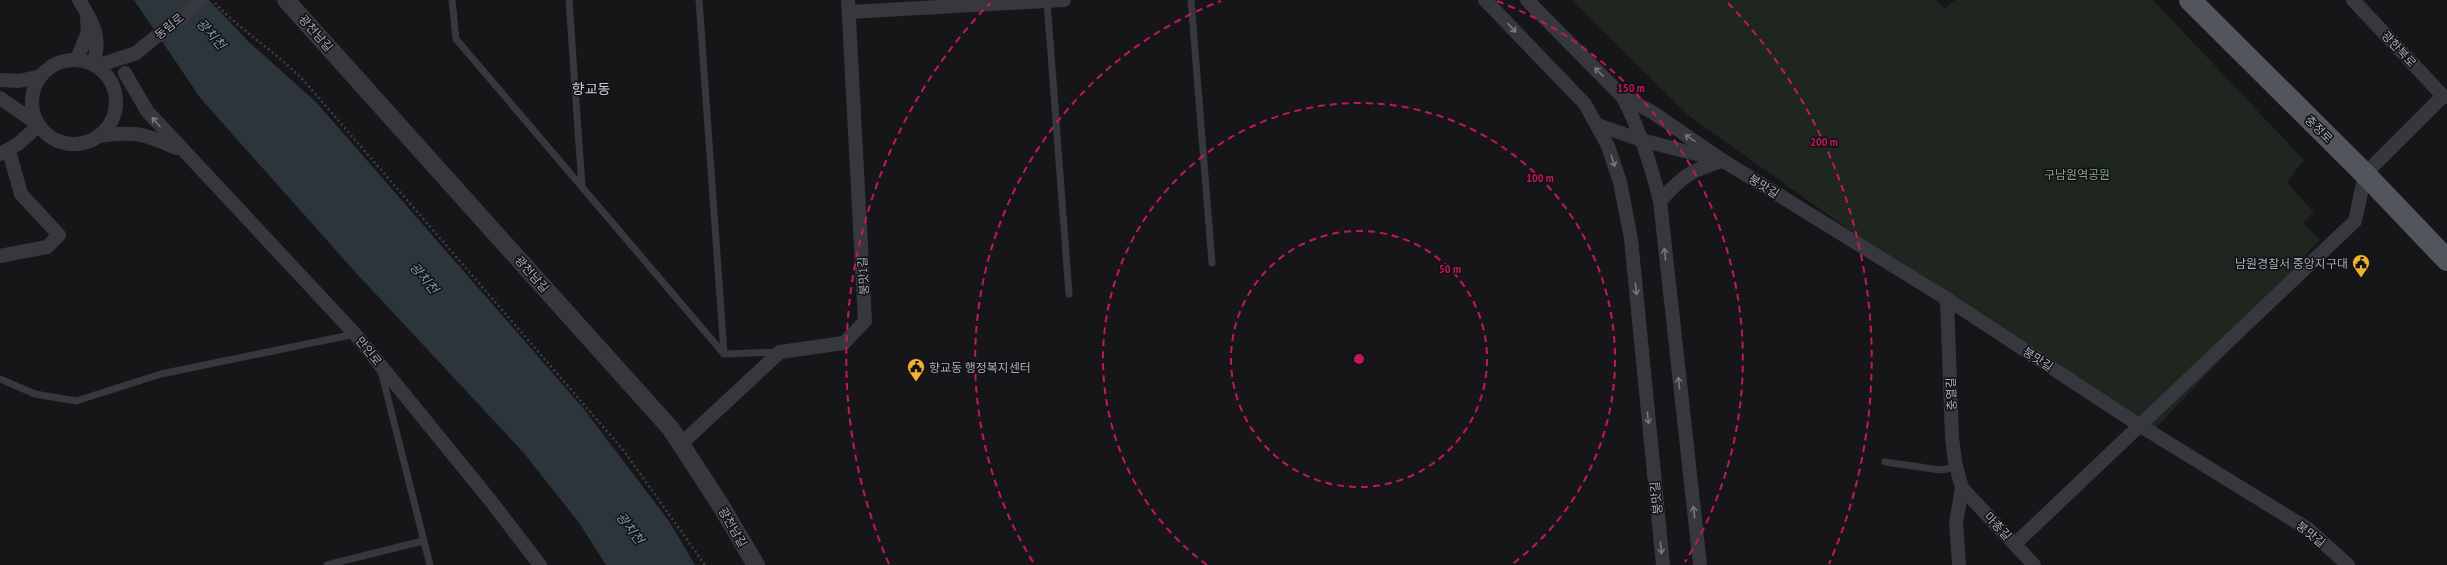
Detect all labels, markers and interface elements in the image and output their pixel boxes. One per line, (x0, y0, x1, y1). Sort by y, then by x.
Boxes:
street label: 동림로 (151, 10, 187, 42)
street label: 광천남길 (296, 12, 336, 54)
water label: 광치천 (193, 15, 230, 54)
one-way arrow (1507, 23, 1517, 33)
street label: 광한북로 (2378, 28, 2420, 70)
one-way arrow (1594, 67, 1604, 77)
district label: 향교동 (572, 80, 610, 98)
text: 150 m (1617, 80, 1645, 95)
street label: 충정로 (2302, 112, 2336, 146)
one-way arrow (152, 116, 161, 127)
one-way arrow (1685, 134, 1696, 142)
text: 200 m (1810, 134, 1838, 149)
one-way arrow (1610, 154, 1617, 167)
park label: 구남원역공원 (2044, 167, 2110, 182)
text: 100 m (1526, 170, 1554, 185)
street label: 붕맛길 (1746, 171, 1782, 201)
one-way arrow (1661, 248, 1669, 261)
street label: 광천남길 (512, 253, 552, 295)
public building icon: 남원경찰서 중앙지구대 (2351, 253, 2371, 278)
street label: 붕맛1길 (855, 256, 871, 296)
place label: 남원경찰서 중앙지구대 (2235, 256, 2348, 271)
water label: 광치천 (406, 259, 443, 298)
text: 50 m (1439, 261, 1461, 276)
one-way arrow (1632, 282, 1639, 295)
street label: 만인로 (353, 333, 385, 369)
street label: 붕맛길 (2020, 344, 2056, 374)
centre of rings (1352, 352, 1366, 366)
public building icon: 향교동 행정복지센터 (906, 357, 926, 382)
place label: 향교동 행정복지센터 (929, 360, 1031, 375)
one-way arrow (1675, 377, 1683, 390)
street label: 충열길 (1943, 377, 1959, 411)
one-way arrow (1645, 411, 1652, 424)
street label: 붕맛길 (1647, 481, 1665, 515)
street label: 광천남길 (715, 504, 751, 550)
one-way arrow (1690, 506, 1697, 519)
water label: 광치천 (612, 509, 648, 548)
street label: 마총길 (1981, 509, 2015, 543)
street label: 붕맛길 (2293, 518, 2329, 550)
one-way arrow (1657, 541, 1664, 554)

